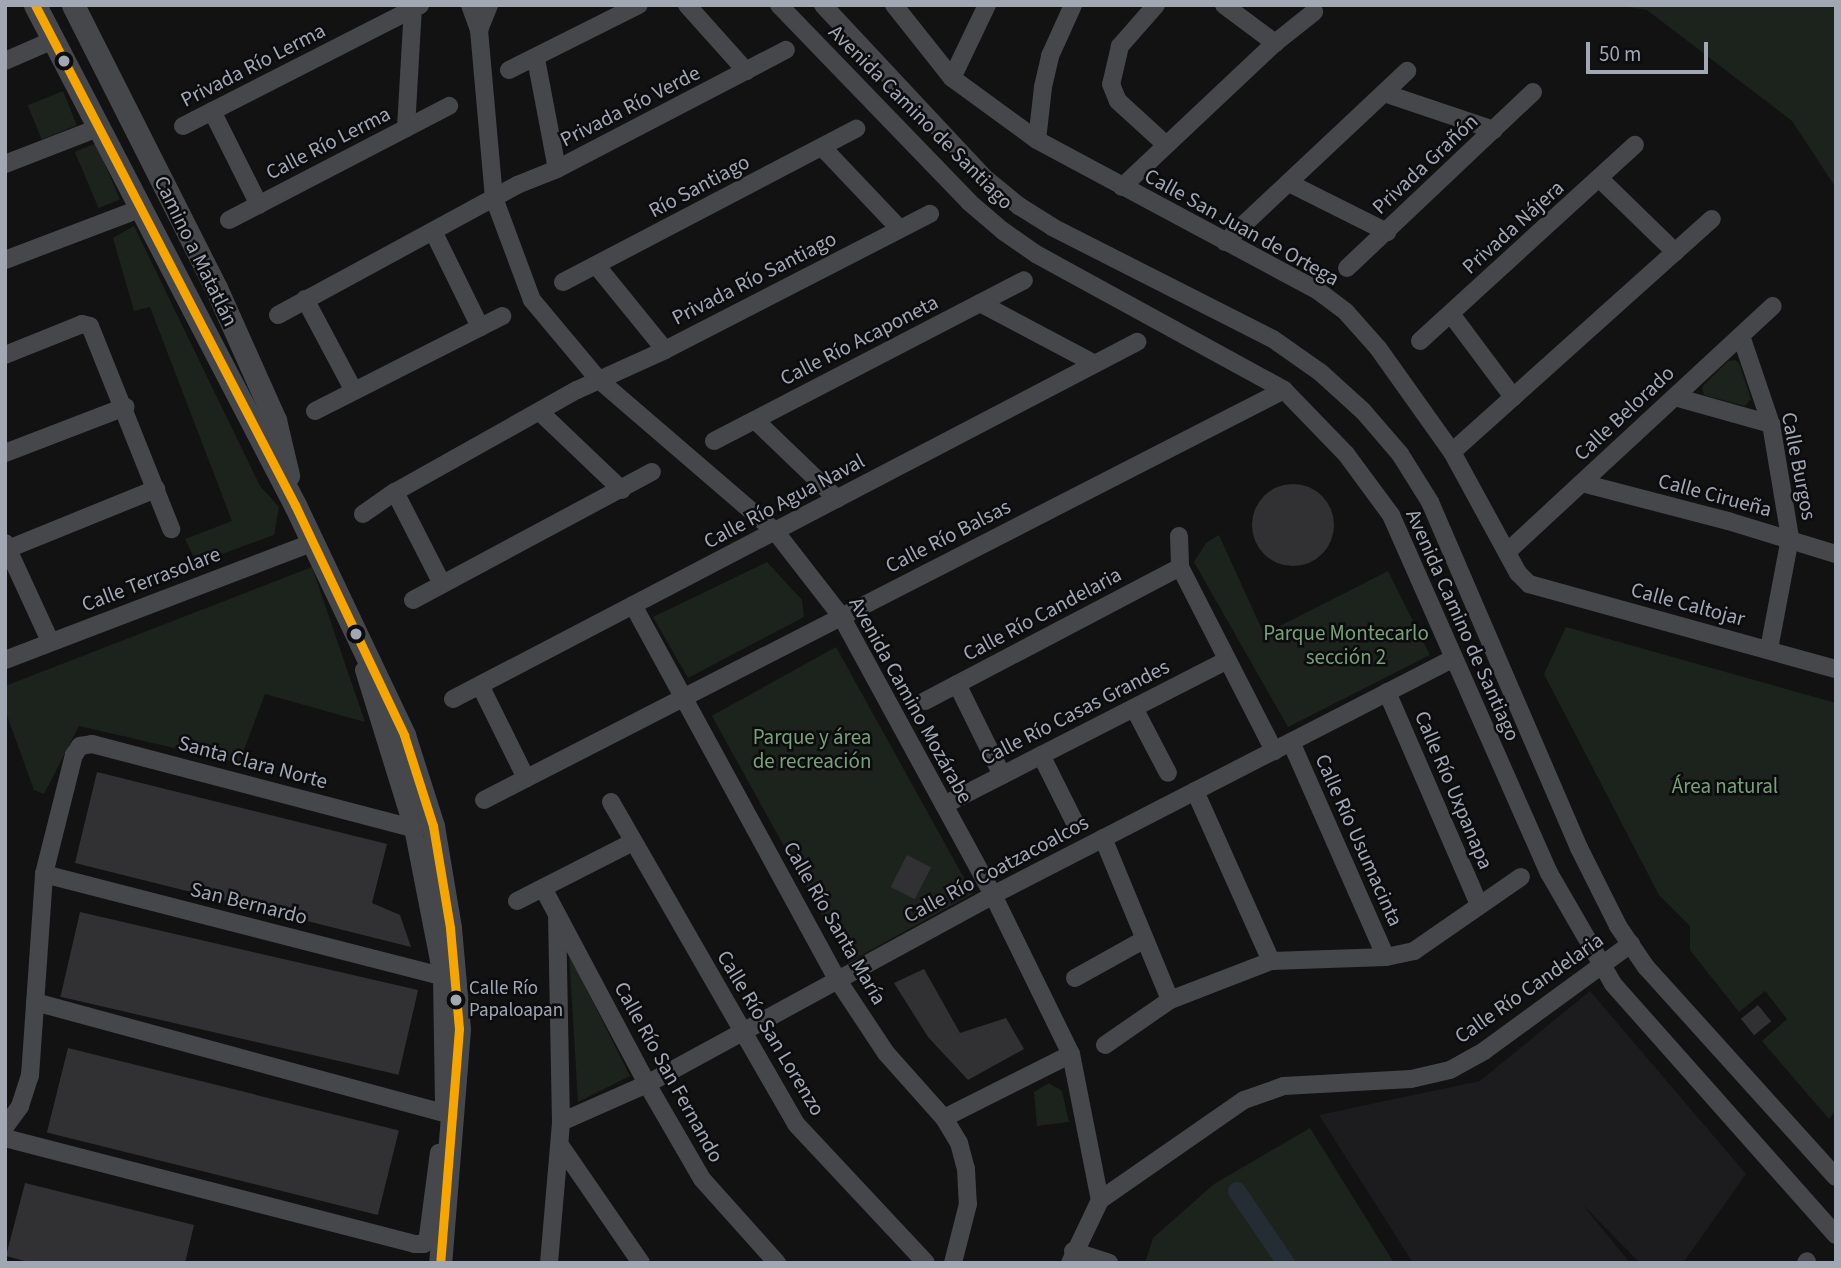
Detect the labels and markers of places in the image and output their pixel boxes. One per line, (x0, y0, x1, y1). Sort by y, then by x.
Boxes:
unlabelled marker (57, 54, 71, 68)
unlabelled marker (349, 627, 363, 641)
place label: Calle Río Papaloapan (469, 978, 563, 1022)
marker: Calle Río Papaloapan (449, 993, 463, 1007)

